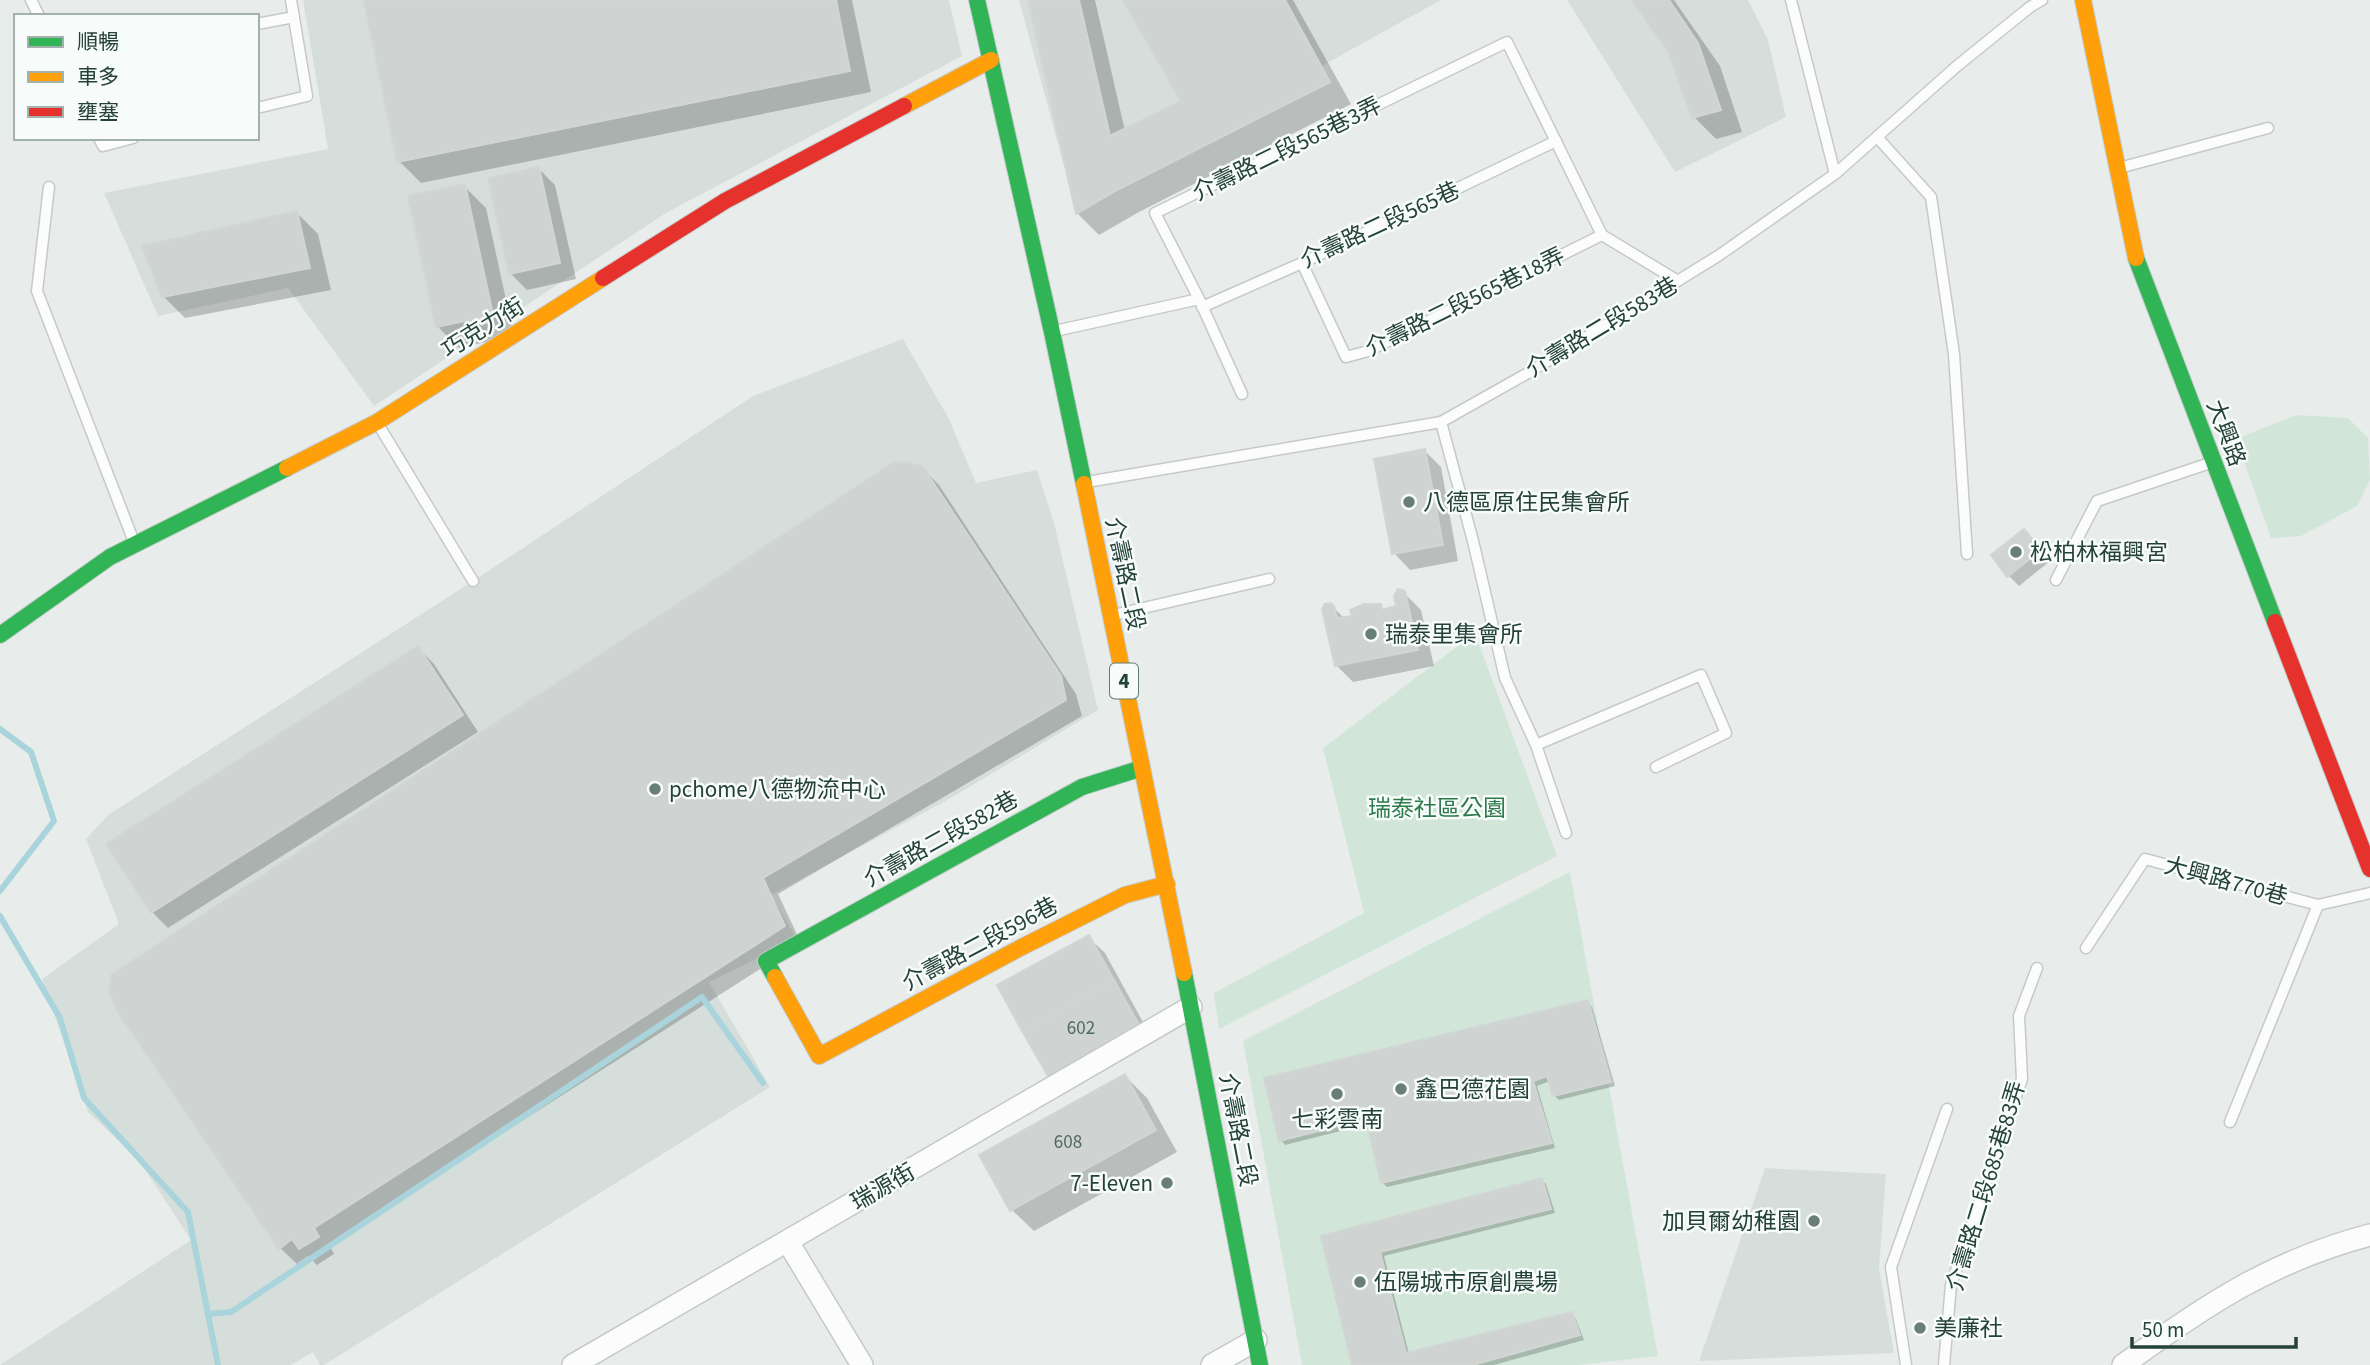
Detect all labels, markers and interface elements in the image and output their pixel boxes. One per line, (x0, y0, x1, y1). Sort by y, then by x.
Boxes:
legend (14, 14, 259, 140)
text: 順暢 (77, 27, 119, 57)
text: 車多 (77, 62, 119, 92)
street label: 介壽路二段565巷3弄 (1187, 89, 1387, 209)
text: 壅塞 (77, 97, 119, 127)
street label: 介壽路二段565巷 (1295, 174, 1465, 276)
street label: 介壽路二段565巷18弄 (1360, 239, 1570, 365)
street label: 介壽路二段583巷 (1520, 268, 1684, 386)
street label: 巧克力街 (435, 290, 531, 366)
street label: 大興路 (2198, 395, 2254, 471)
place label: 八德區原住民集會所 (1423, 486, 1630, 519)
marker: 八德區原住民集會所 (1401, 494, 1417, 510)
street label: 介壽路二段 (1097, 514, 1153, 634)
place label: 松柏林福興宮 (2030, 536, 2168, 569)
marker: 松柏林福興宮 (2008, 544, 2024, 560)
place label: 瑞泰里集會所 (1385, 618, 1523, 651)
marker: 瑞泰里集會所 (1363, 626, 1379, 642)
road number: 4 (1110, 664, 1138, 698)
place label: pchome八德物流中心 (669, 773, 886, 806)
marker: pchome八德物流中心 (647, 781, 663, 797)
street label: 介壽路二段582巷 (858, 783, 1024, 895)
park label: 瑞泰社區公園 (1368, 792, 1506, 825)
street label: 大興路770巷 (2161, 849, 2291, 913)
street label: 介壽路二段596巷 (896, 889, 1064, 999)
house number: 602 (1067, 1015, 1095, 1042)
street label: 介壽路二段 (1211, 1070, 1265, 1190)
place label: 鑫巴德花園 (1415, 1073, 1530, 1106)
street label: 介壽路二段685巷83弄 (1938, 1077, 2034, 1295)
marker: 鑫巴德花園 (1393, 1081, 1409, 1097)
marker: 七彩雲南 (1329, 1086, 1345, 1102)
place label: 七彩雲南 (1291, 1103, 1383, 1136)
house number: 608 (1054, 1129, 1082, 1156)
street label: 瑞源街 (845, 1155, 921, 1219)
place label: 7-Eleven (1070, 1167, 1153, 1200)
marker: 7-Eleven (1159, 1175, 1175, 1191)
place label: 加貝爾幼稚園 (1662, 1205, 1800, 1238)
marker: 加貝爾幼稚園 (1806, 1213, 1822, 1229)
place label: 伍陽城市原創農場 (1374, 1266, 1558, 1299)
marker: 伍陽城市原創農場 (1352, 1274, 1368, 1290)
scale bar (2132, 1306, 2296, 1350)
place label: 美廉社 (1934, 1312, 2003, 1345)
text: 50 m (2142, 1315, 2184, 1345)
marker: 美廉社 (1912, 1320, 1928, 1336)

